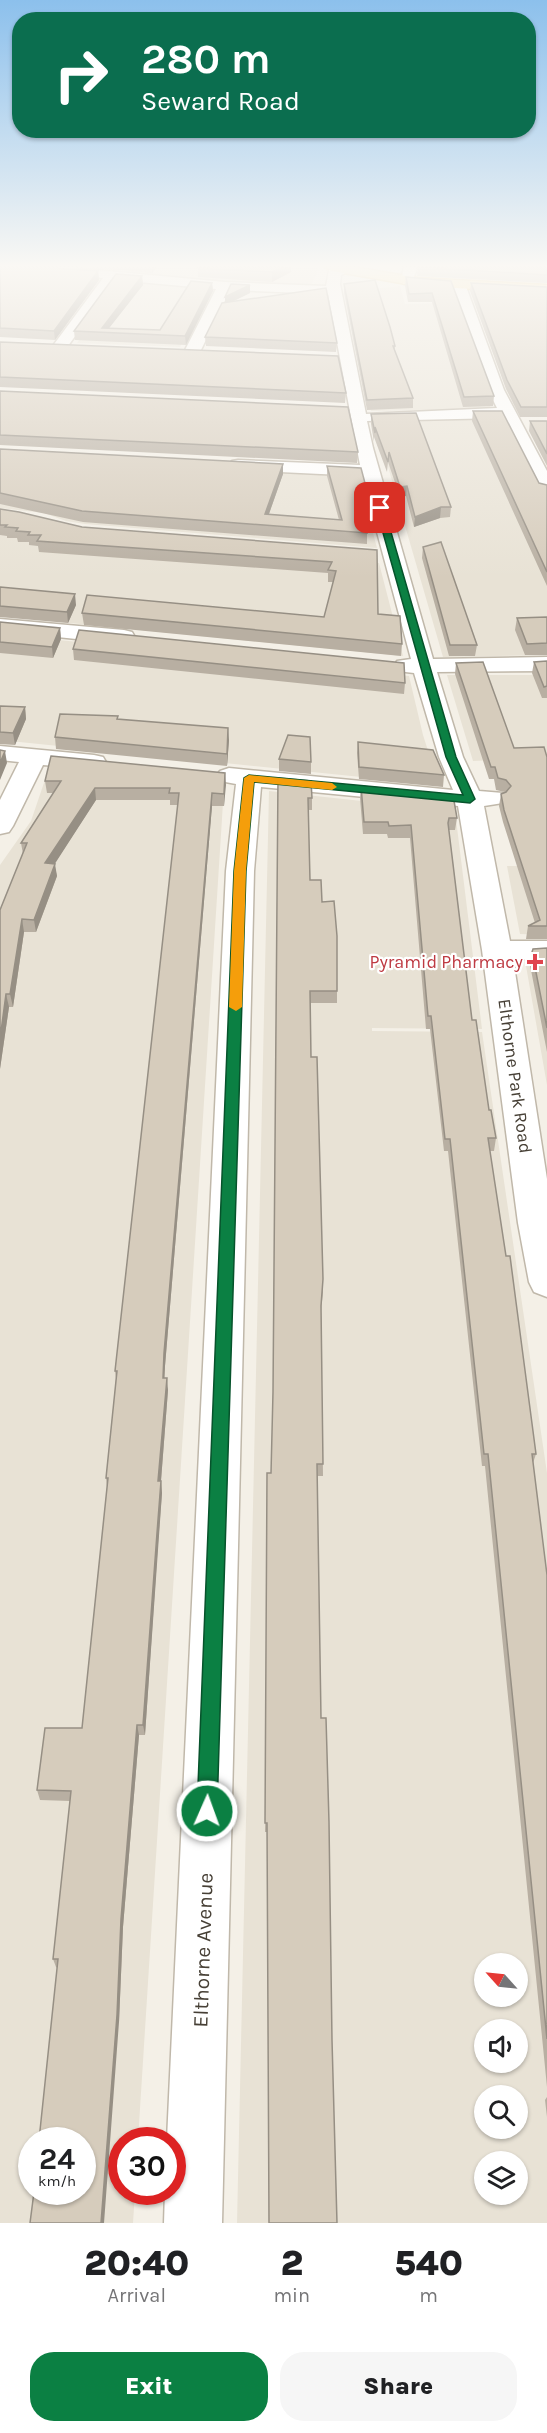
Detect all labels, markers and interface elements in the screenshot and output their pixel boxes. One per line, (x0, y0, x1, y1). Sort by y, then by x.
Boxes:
text: 280 m (141, 34, 271, 84)
icon: right (42, 36, 120, 114)
text: Seward Road (141, 85, 300, 117)
pin (354, 482, 405, 533)
icon: arrive (363, 491, 396, 524)
place label: Pyramid Pharmacy (369, 951, 524, 973)
marker: Pyramid Pharmacy (528, 955, 542, 969)
street label: Elthorne Park Road (493, 997, 537, 1155)
position arrow (175, 1779, 239, 1843)
street label: Elthorne Avenue (188, 1872, 218, 2028)
north arrow (474, 1953, 528, 2007)
map controls (474, 1953, 528, 2205)
button: sound (474, 2019, 528, 2073)
button: search (474, 2085, 528, 2139)
speed limit sign: 30 (108, 2127, 186, 2205)
text: 24 (39, 2141, 75, 2177)
button: layers (474, 2151, 528, 2205)
text: km/h (38, 2172, 76, 2190)
text: 20:40 (84, 2242, 189, 2284)
text: 2 (280, 2242, 303, 2284)
text: 540 (394, 2242, 463, 2284)
text: Arrival (107, 2284, 166, 2307)
text: min (273, 2284, 310, 2307)
text: m (419, 2284, 438, 2307)
button: Exit (30, 2352, 268, 2421)
button: Share (280, 2352, 517, 2421)

